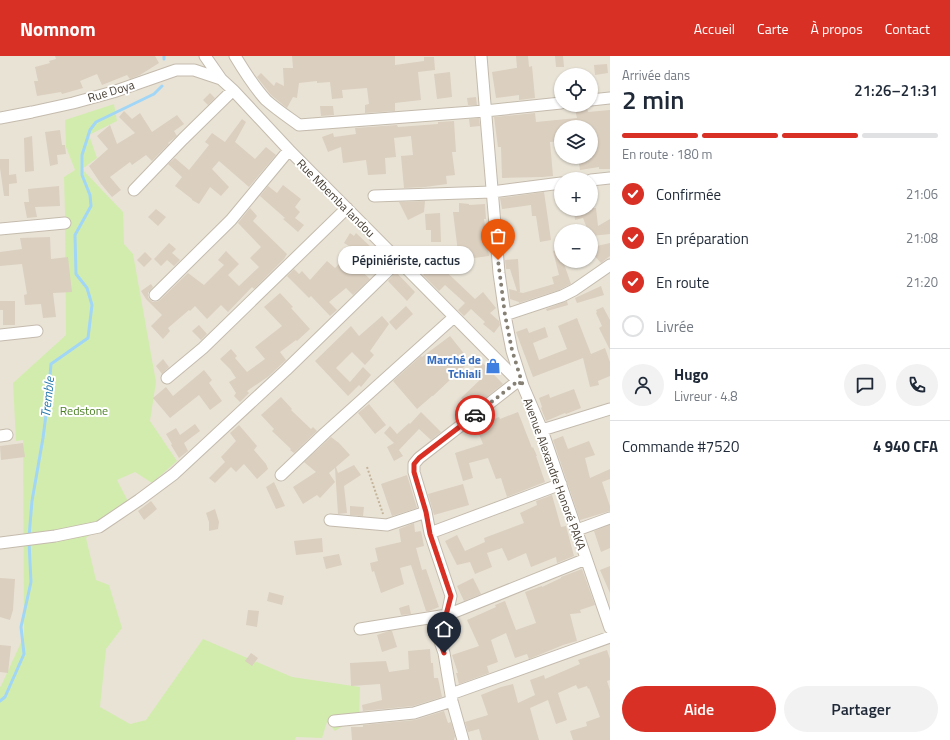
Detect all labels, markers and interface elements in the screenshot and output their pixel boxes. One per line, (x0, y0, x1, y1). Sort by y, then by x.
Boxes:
text: Nomnom (20, 14, 96, 43)
text: Accueil (694, 18, 735, 39)
text: Carte (757, 18, 789, 39)
text: À propos (811, 18, 863, 39)
text: Contact (885, 18, 930, 39)
text: Arrivée dans (622, 65, 690, 85)
map controls (554, 68, 598, 268)
button: locate (554, 68, 598, 112)
street label: Rue Doya (85, 75, 137, 107)
text: 21:26–21:31 (854, 79, 938, 102)
text: 2 min (622, 80, 685, 119)
button: layers (554, 120, 598, 164)
text: En route · 180 m (622, 144, 712, 164)
street label: Rue Mbemba landou (292, 154, 380, 242)
button: + (554, 172, 598, 216)
icon: check (622, 183, 644, 205)
text: Confirmée (656, 183, 721, 206)
text: 21:06 (906, 184, 938, 204)
pin (481, 219, 515, 260)
button: − (554, 224, 598, 268)
icon: bag (487, 225, 509, 247)
icon: check (622, 227, 644, 249)
text: En préparation (656, 227, 749, 250)
text: 21:08 (906, 228, 938, 248)
callout: Pépiniériste, cactus (338, 246, 474, 274)
text: Pépiniériste, cactus (352, 250, 460, 270)
icon: check (622, 271, 644, 293)
text: En route (656, 271, 709, 294)
text: 21:20 (906, 272, 938, 292)
text: Livrée (656, 315, 694, 338)
place label: Marché de Tchiali (427, 350, 481, 383)
shop icon: Marché de Tchiali (484, 357, 502, 375)
text: Hugo (674, 363, 708, 386)
button: person (622, 364, 664, 406)
button: chat (844, 364, 886, 406)
button: phone (896, 364, 938, 406)
water label: Tremble (35, 375, 59, 418)
text: Livreur · 4.8 (674, 386, 738, 406)
courier (455, 395, 495, 435)
street label: Avenue Alexandre Honoré PAKA (519, 395, 591, 553)
park label: Redstone (60, 401, 108, 420)
icon: car (464, 404, 486, 426)
text: Commande #7520 (622, 435, 739, 458)
text: 4 940 CFA (873, 435, 938, 458)
pin (427, 612, 461, 653)
icon: home (433, 618, 455, 640)
button: Aide (622, 686, 776, 732)
button: Partager (784, 686, 938, 732)

